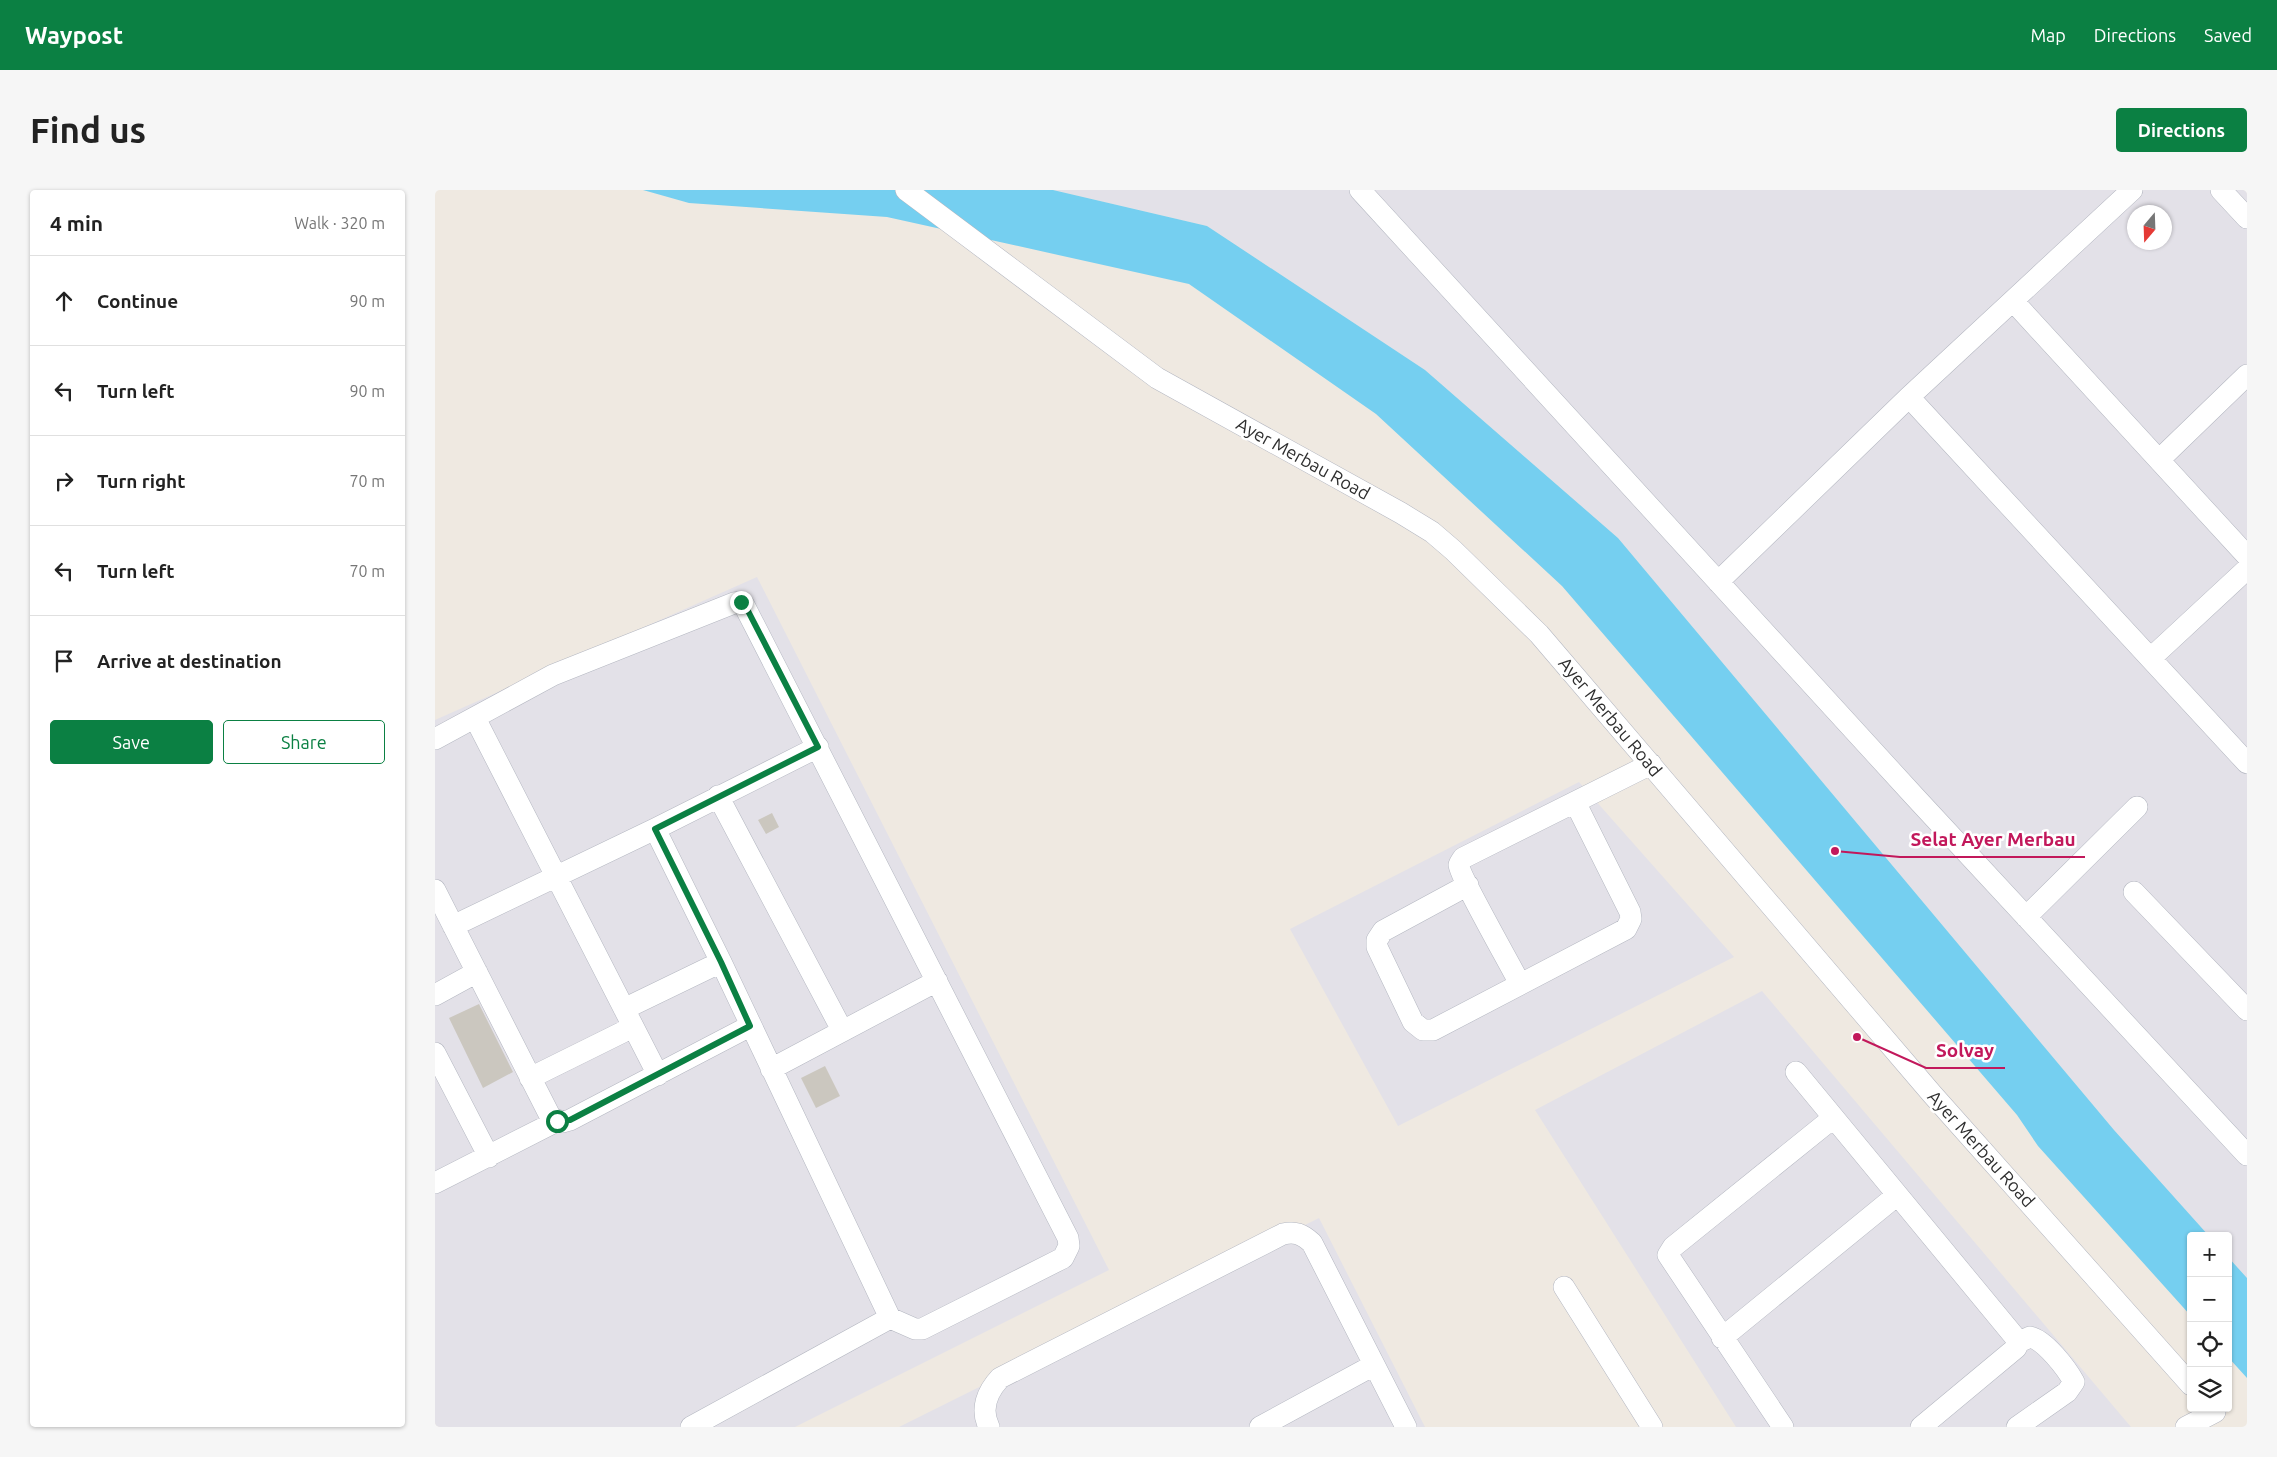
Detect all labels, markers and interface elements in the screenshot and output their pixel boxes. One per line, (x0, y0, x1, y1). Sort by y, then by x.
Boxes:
text: Waypost (25, 22, 123, 49)
text: Map (2030, 25, 2066, 45)
text: Directions (2094, 25, 2176, 45)
text: Saved (2204, 25, 2252, 45)
button: Directions (2116, 108, 2247, 152)
text: Find us (30, 110, 146, 150)
north arrow (2127, 205, 2172, 250)
text: 4 min (50, 211, 103, 235)
text: Walk · 320 m (294, 214, 385, 232)
icon: ahead (50, 287, 78, 315)
text: Continue (97, 290, 178, 312)
text: 90 m (349, 292, 385, 310)
icon: left (50, 377, 78, 405)
text: Turn left (97, 380, 175, 402)
text: 90 m (349, 382, 385, 400)
street label: Ayer Merbau Road (1233, 413, 1374, 503)
icon: right (50, 467, 78, 495)
text: Turn right (97, 470, 185, 492)
text: 70 m (349, 472, 385, 490)
icon: left (50, 557, 78, 585)
text: Turn left (97, 560, 175, 582)
text: 70 m (349, 562, 385, 580)
route end (730, 591, 753, 614)
icon: arrive (50, 647, 78, 675)
text: Arrive at destination (97, 650, 282, 672)
street label: Ayer Merbau Road (1555, 653, 1666, 780)
button: Save (50, 720, 213, 764)
button: Share (223, 720, 385, 764)
callout: Selat Ayer Merbau (1900, 823, 2085, 857)
text: Selat Ayer Merbau (1910, 828, 2076, 850)
callout: Solvay (1926, 1034, 2005, 1068)
text: Solvay (1936, 1039, 1994, 1061)
street label: Ayer Merbau Road (1924, 1086, 2039, 1210)
route start (546, 1110, 569, 1133)
map controls (2187, 1232, 2232, 1412)
button: + (2187, 1232, 2232, 1277)
button: − (2187, 1277, 2232, 1322)
button: locate (2187, 1322, 2232, 1367)
button: layers (2187, 1367, 2232, 1412)

